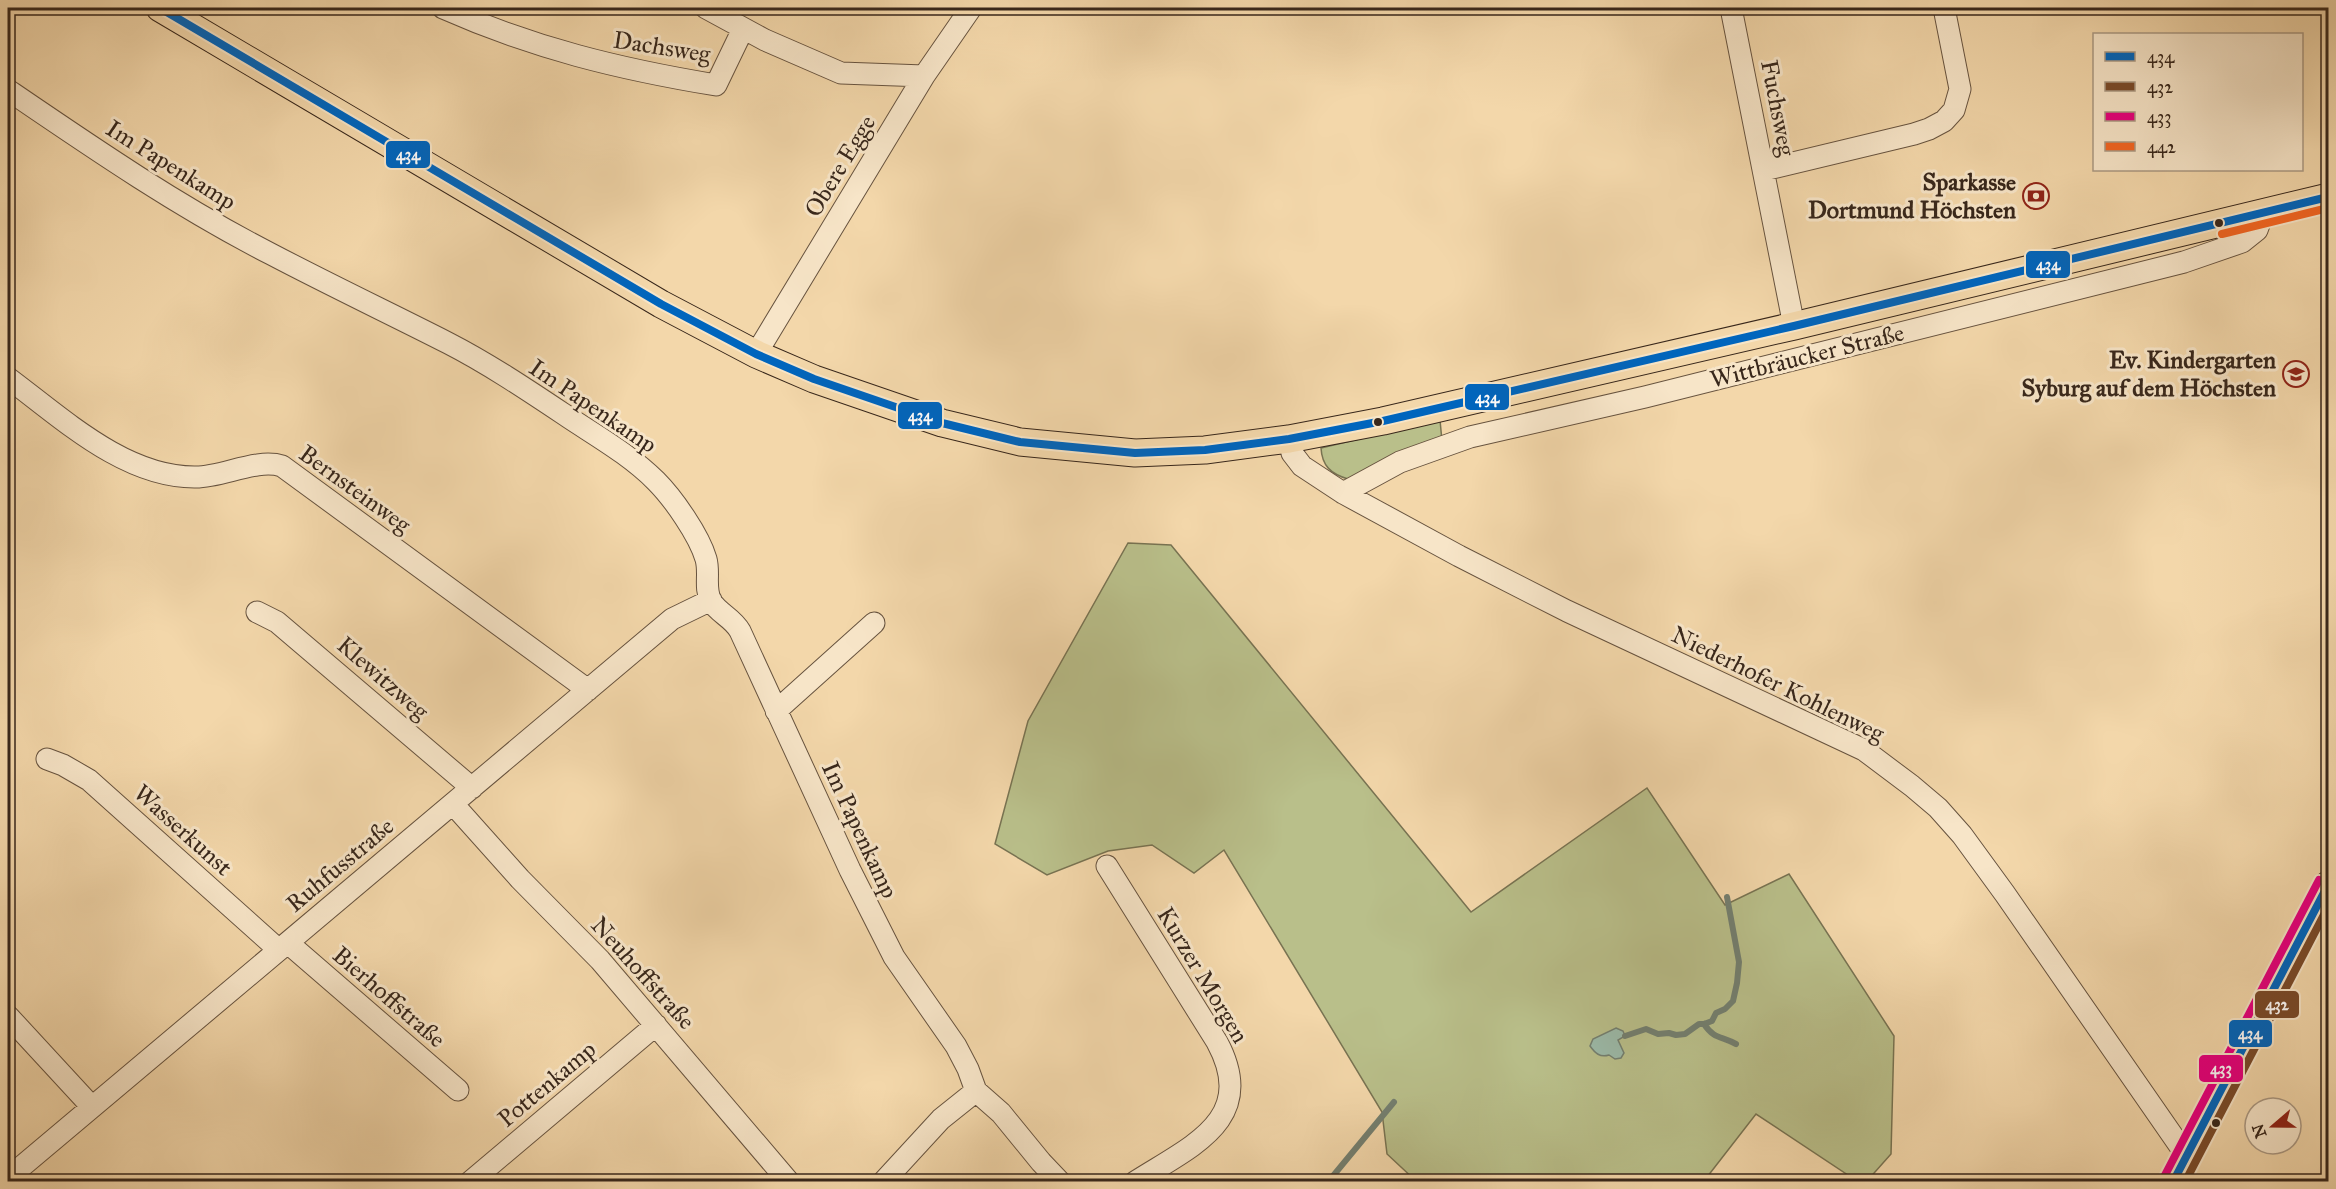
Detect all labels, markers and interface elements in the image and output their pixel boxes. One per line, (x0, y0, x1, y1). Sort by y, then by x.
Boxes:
street label: Dachsweg (611, 25, 714, 70)
legend (2093, 33, 2303, 171)
text: 434 (2147, 46, 2175, 68)
street label: Fuchsweg (1754, 57, 1802, 159)
text: 432 (2147, 76, 2173, 98)
text: 433 (2147, 106, 2171, 128)
street label: Obere Egge (798, 110, 882, 222)
street label: Im Papenkamp (101, 113, 241, 217)
text: 442 (2147, 136, 2176, 158)
line badge: 434 (385, 140, 431, 169)
text: 434 (396, 145, 421, 165)
place label: Sparkasse Dortmund Höchsten (1808, 167, 2016, 225)
bank icon: Sparkasse Dortmund Höchsten (2021, 181, 2051, 211)
unlabelled marker (2213, 217, 2225, 229)
line badge: 434 (2025, 250, 2071, 279)
text: 434 (2036, 255, 2061, 275)
street label: Wittbräucker Straße (1707, 317, 1907, 395)
place label: Ev. Kindergarten Syburg auf dem Höchsten (2021, 345, 2276, 403)
street label: Im Papenkamp (523, 352, 663, 460)
school or university icon: Ev. Kindergarten Syburg auf dem Höchsten (2281, 359, 2311, 389)
line badge: 434 (1464, 383, 1510, 411)
text: 434 (1475, 388, 1500, 408)
line badge: 434 (897, 401, 943, 430)
text: 434 (908, 406, 933, 426)
unlabelled marker (1372, 416, 1384, 428)
street label: Bernsteinweg (293, 438, 418, 540)
street label: Niederhofer Kohlenweg (1667, 619, 1890, 749)
street label: Klewitzweg (331, 630, 436, 727)
street label: Im Papenkamp (815, 757, 905, 903)
street label: Wasserkunst (128, 778, 239, 882)
street label: Ruhfusstraße (280, 811, 400, 919)
street label: Kurzer Morgen (1151, 901, 1255, 1049)
street label: Neuhoffstraße (585, 910, 701, 1036)
street label: Bierhoffstraße (326, 940, 452, 1054)
line badge: 432 (2254, 990, 2300, 1019)
text: 432 (2265, 995, 2290, 1015)
line badge: 434 (2228, 1019, 2273, 1048)
text: 434 (2238, 1024, 2263, 1044)
street label: Pottenkamp (492, 1034, 602, 1134)
line badge: 433 (2198, 1054, 2244, 1083)
text: 433 (2210, 1059, 2232, 1079)
north arrow (2243, 1096, 2303, 1156)
unlabelled marker (2210, 1117, 2222, 1129)
text: N (2248, 1121, 2271, 1141)

